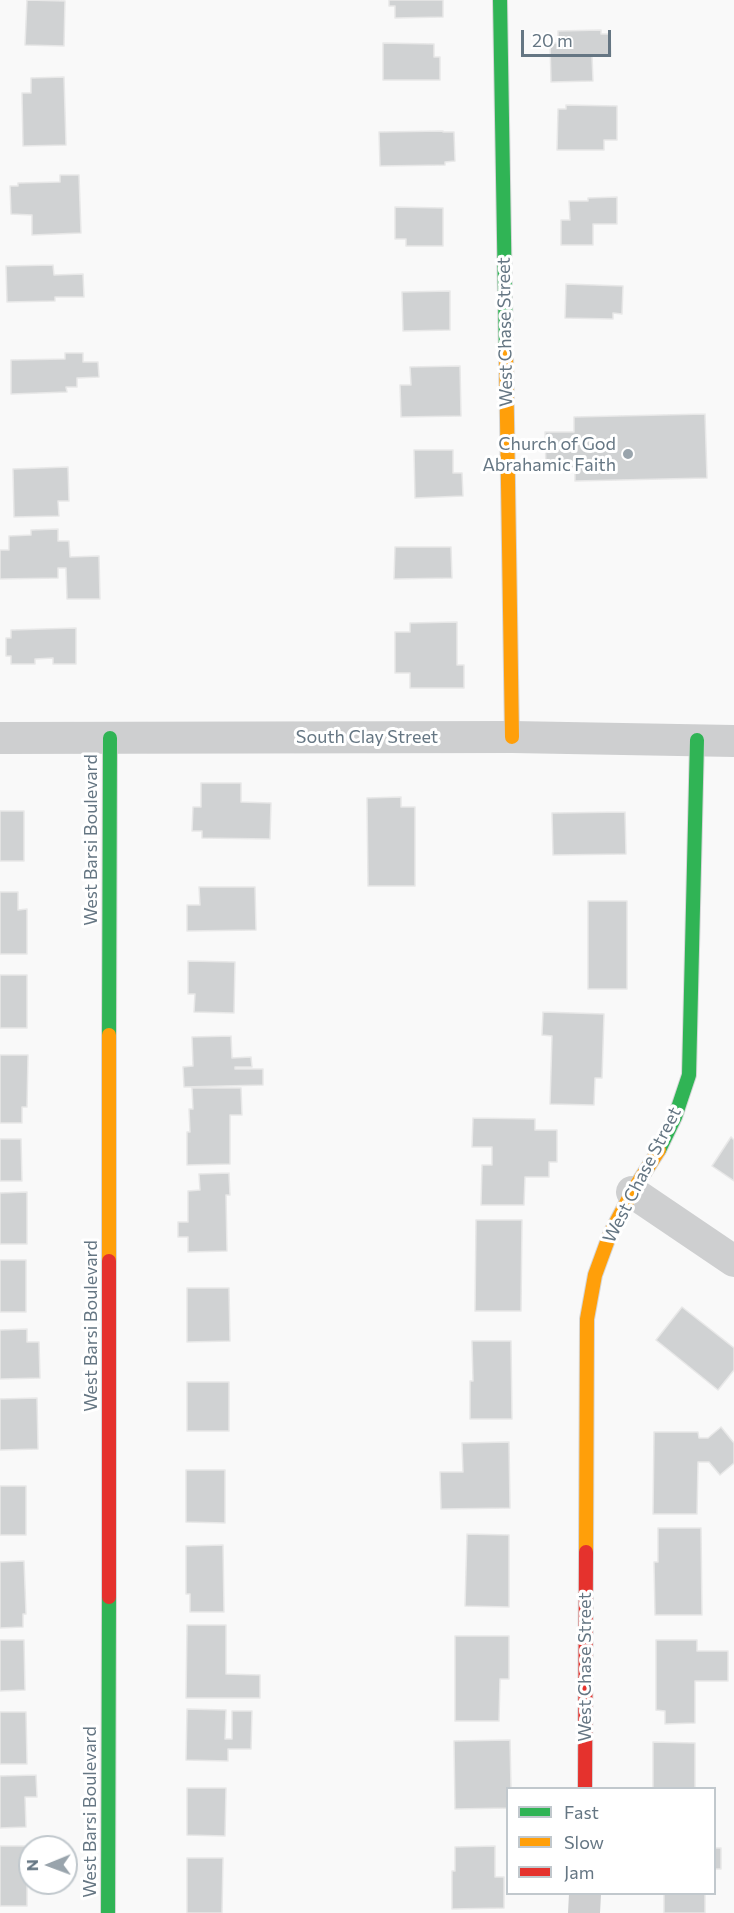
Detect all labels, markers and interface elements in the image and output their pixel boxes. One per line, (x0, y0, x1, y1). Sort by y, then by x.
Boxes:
scale bar (524, 18, 614, 56)
text: 20 m (532, 29, 573, 51)
street label: West Chase Street (493, 257, 517, 407)
place label: Church of God Abrahamic Faith (482, 433, 616, 476)
marker: Church of God Abrahamic Faith (621, 447, 635, 461)
street label: South Clay Street (296, 726, 438, 748)
street label: West Barsi Boulevard (80, 754, 102, 926)
street label: West Chase Street (598, 1103, 686, 1247)
street label: West Barsi Boulevard (80, 1240, 102, 1412)
street label: West Chase Street (574, 1592, 596, 1742)
street label: West Barsi Boulevard (79, 1726, 101, 1898)
legend (506, 1787, 716, 1895)
text: Fast (564, 1801, 599, 1823)
text: Slow (564, 1831, 604, 1853)
north arrow (18, 1835, 78, 1895)
text: N (22, 1859, 41, 1871)
text: Jam (564, 1861, 594, 1883)

